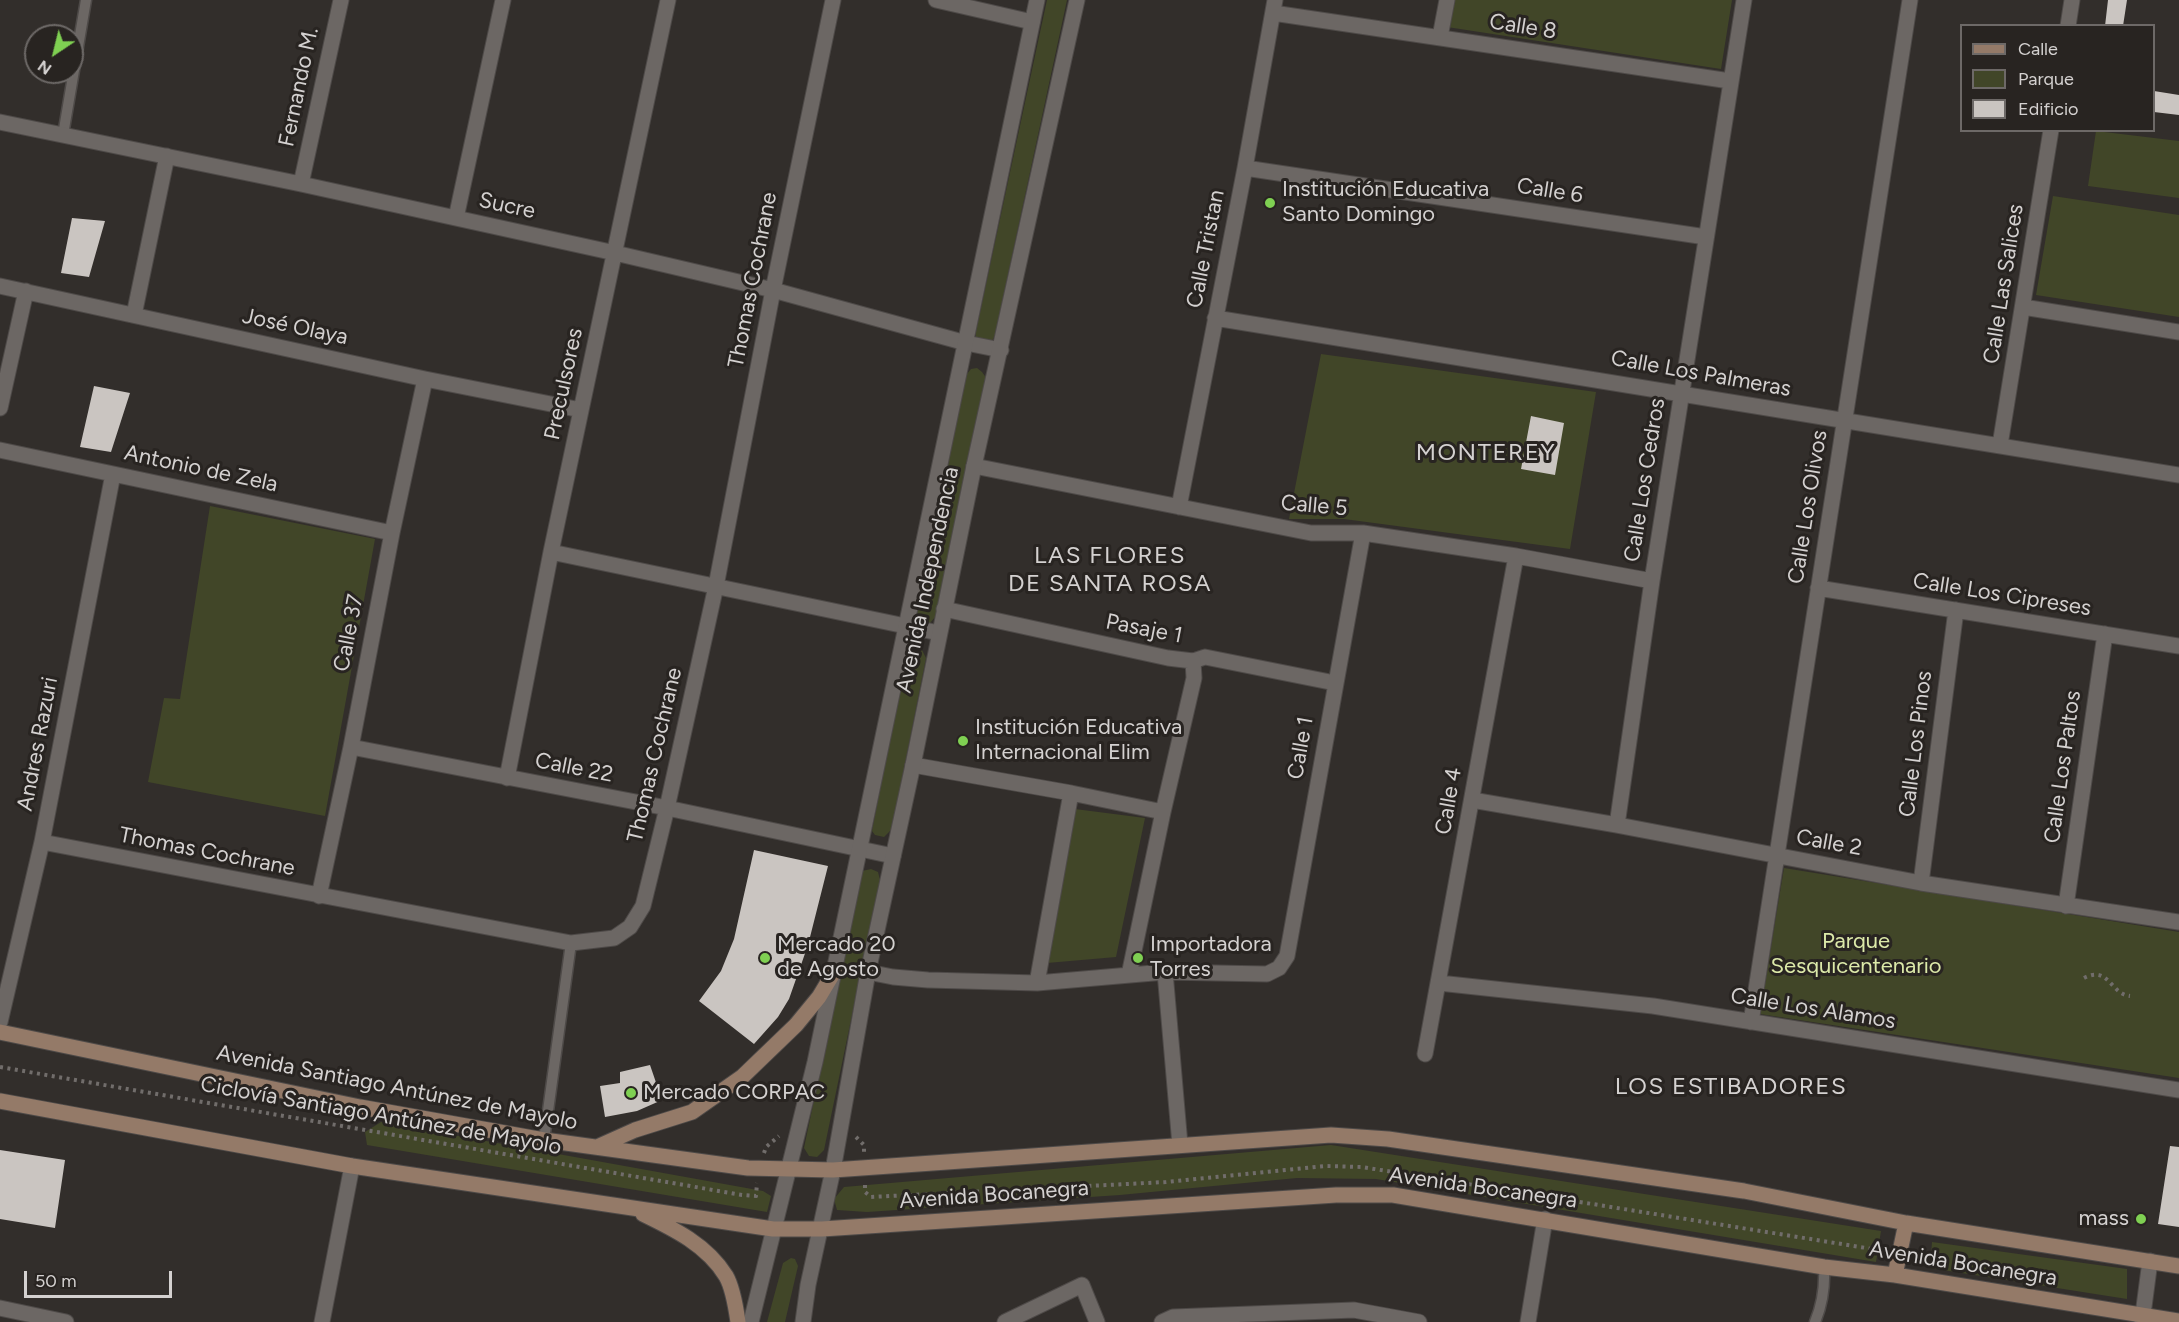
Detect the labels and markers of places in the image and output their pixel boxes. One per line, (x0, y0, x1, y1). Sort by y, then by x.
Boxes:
place label: Institución Educativa Santo Domingo (1282, 177, 1489, 228)
marker: Institución Educativa Santo Domingo (1263, 196, 1277, 210)
place label: Institución Educativa Internacional Elim (975, 715, 1182, 766)
marker: Institución Educativa Internacional Elim (956, 734, 970, 748)
place label: Mercado 20 de Agosto (777, 932, 896, 984)
place label: Importadora Torres (1150, 932, 1272, 984)
marker: Mercado 20 de Agosto (758, 951, 772, 965)
marker: Importadora Torres (1131, 951, 1145, 965)
place label: Mercado CORPAC (643, 1080, 825, 1106)
marker: Mercado CORPAC (624, 1086, 638, 1100)
place label: mass (2079, 1206, 2129, 1232)
marker: mass (2134, 1212, 2148, 1226)

